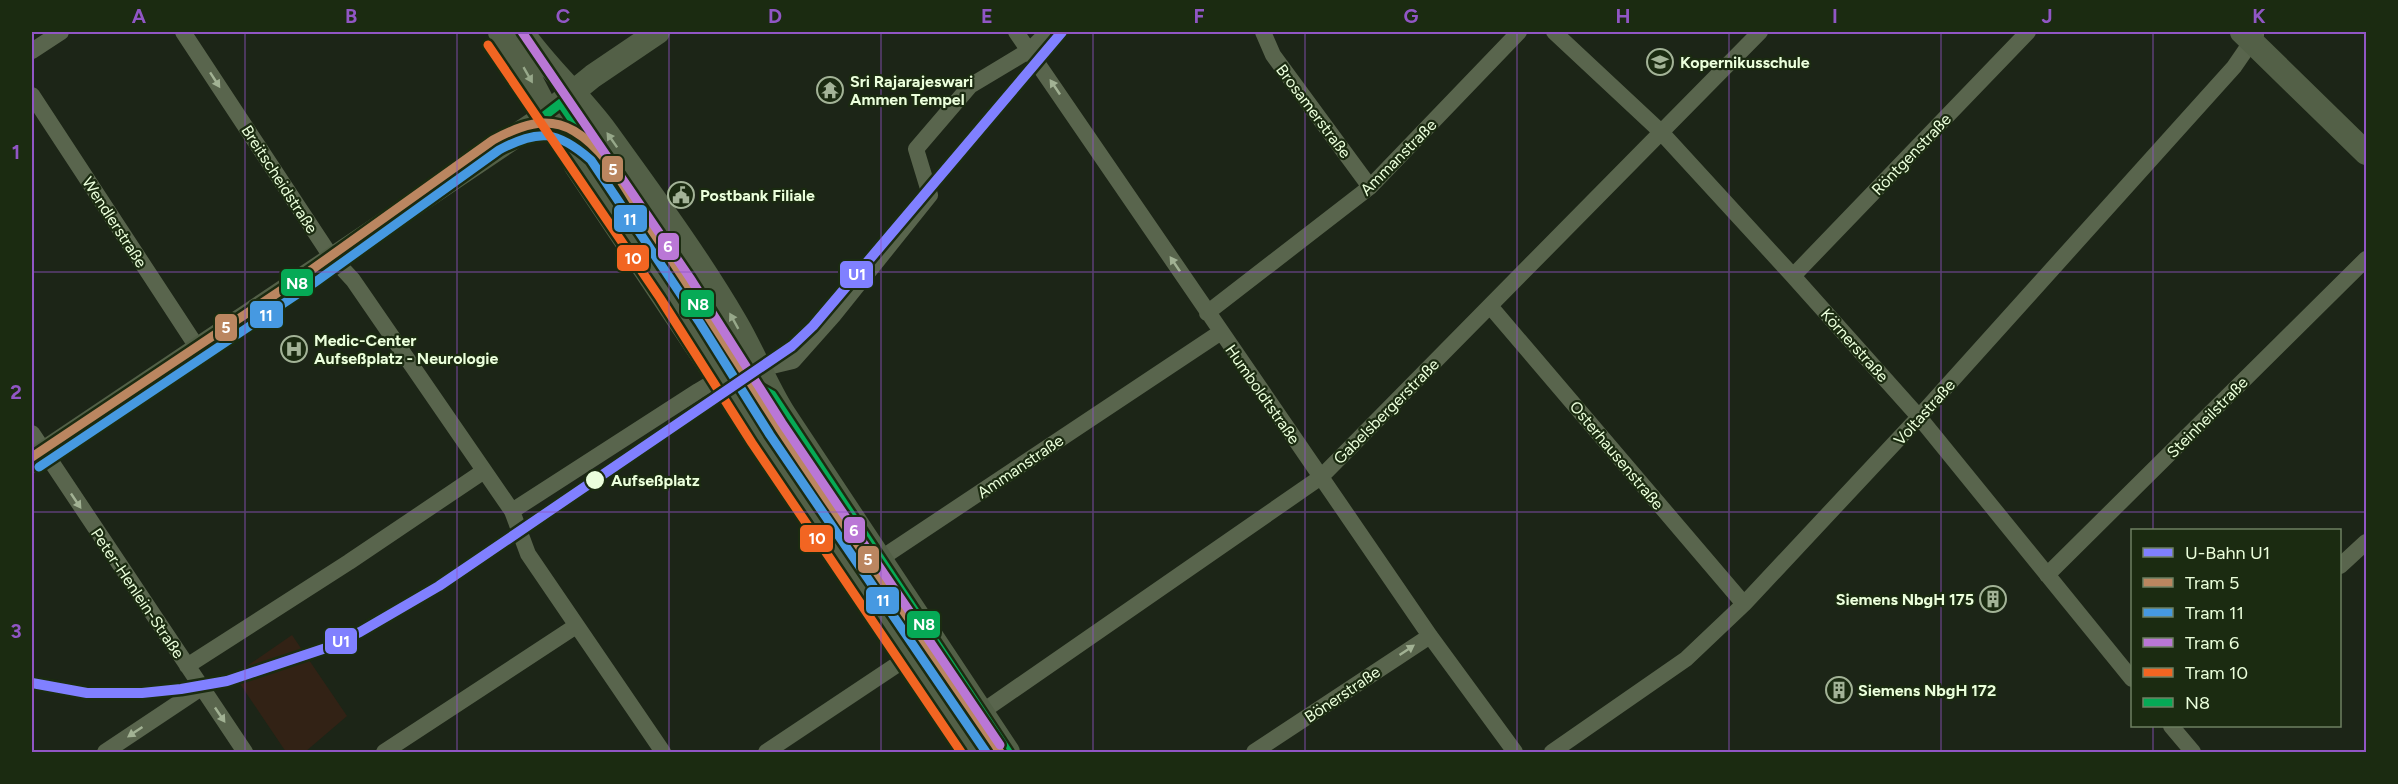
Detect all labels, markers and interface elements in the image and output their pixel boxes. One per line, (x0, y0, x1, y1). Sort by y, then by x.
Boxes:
text: A (132, 4, 147, 28)
text: B (345, 4, 357, 28)
text: C (556, 4, 570, 28)
text: D (768, 4, 782, 28)
text: E (981, 4, 993, 28)
text: F (1193, 4, 1205, 28)
text: G (1404, 4, 1419, 28)
text: H (1616, 4, 1631, 28)
text: I (1832, 4, 1838, 28)
text: J (2041, 4, 2053, 28)
text: K (2252, 4, 2266, 28)
school or university icon: Kopernikusschule (1645, 47, 1675, 77)
place label: Kopernikusschule (1680, 53, 1810, 72)
street label: Brosamerstraße (1272, 61, 1355, 162)
one-way arrow (523, 67, 533, 84)
one-way arrow (209, 72, 221, 88)
place label: Sri Rajarajeswari Ammen Tempel (850, 72, 973, 109)
temple icon: Sri Rajarajeswari Ammen Tempel (815, 75, 845, 105)
one-way arrow (1050, 79, 1061, 96)
street label: Röntgenstraße (1868, 109, 1955, 199)
street label: Ammanstraße (1356, 115, 1441, 199)
street label: Breitscheidstraße (237, 122, 322, 237)
one-way arrow (606, 133, 618, 149)
text: 1 (12, 140, 20, 164)
line badge: 5 (601, 155, 624, 183)
text: 5 (608, 160, 618, 179)
street label: Wendlerstraße (78, 173, 151, 271)
public building icon: Postbank Filiale (666, 180, 696, 210)
place label: Postbank Filiale (700, 186, 815, 205)
line badge: 11 (613, 204, 648, 233)
text: 11 (623, 210, 637, 229)
line badge: 6 (657, 232, 680, 261)
text: 6 (663, 237, 673, 256)
line badge: 10 (616, 244, 650, 272)
text: 10 (624, 249, 642, 268)
one-way arrow (1170, 256, 1181, 272)
line badge: U1 (839, 260, 874, 289)
text: U1 (848, 265, 866, 284)
line badge: N8 (280, 268, 314, 297)
text: N8 (286, 274, 308, 293)
line badge: N8 (680, 289, 715, 318)
text: N8 (687, 295, 709, 314)
line badge: 11 (249, 300, 284, 329)
street label: Körnerstraße (1817, 305, 1893, 386)
text: 11 (259, 306, 273, 325)
line badge: 5 (214, 313, 238, 342)
one-way arrow (729, 313, 740, 329)
text: 5 (221, 318, 231, 337)
place label: Medic-Center Aufseßplatz - Neurologie (314, 331, 499, 368)
hospital icon: Medic-Center Aufseßplatz - Neurologie (279, 334, 309, 364)
street label: Humboldtstraße (1221, 341, 1304, 448)
street label: Gabelsbergerstraße (1330, 354, 1443, 468)
street label: Steinheilstraße (2163, 373, 2252, 462)
street label: Voltastraße (1890, 375, 1959, 449)
text: 2 (10, 380, 22, 404)
street label: Osterhausenstraße (1566, 397, 1668, 514)
street label: Ammanstraße (974, 430, 1067, 502)
marker: Aufseßplatz (584, 469, 606, 491)
place label: Aufseßplatz (611, 471, 700, 490)
one-way arrow (70, 493, 81, 509)
line badge: 6 (843, 516, 866, 544)
text: 6 (849, 521, 859, 540)
street label: Peter-Henlein-Straße (87, 524, 188, 662)
line badge: 10 (799, 524, 834, 553)
text: 10 (808, 529, 826, 548)
legend (2131, 529, 2341, 727)
text: U-Bahn U1 (2185, 542, 2270, 564)
line badge: 5 (857, 545, 880, 574)
text: 5 (863, 550, 873, 569)
text: Tram 5 (2185, 572, 2239, 594)
building icon: Siemens NbgH 175 (1978, 584, 2008, 614)
line badge: 11 (865, 586, 900, 615)
place label: Siemens NbgH 175 (1836, 590, 1974, 609)
text: 11 (876, 591, 890, 610)
text: Tram 11 (2185, 602, 2244, 624)
line badge: N8 (906, 610, 941, 639)
text: N8 (913, 615, 935, 634)
text: 3 (10, 619, 22, 643)
line badge: U1 (324, 627, 358, 655)
text: U1 (332, 632, 350, 651)
text: Tram 6 (2185, 632, 2239, 654)
one-way arrow (1399, 645, 1416, 656)
street label: Bönerstraße (1301, 662, 1384, 727)
text: Tram 10 (2185, 662, 2248, 684)
building icon: Siemens NbgH 172 (1824, 675, 1854, 705)
place label: Siemens NbgH 172 (1858, 681, 1996, 700)
text: N8 (2185, 692, 2210, 714)
one-way arrow (214, 707, 226, 723)
one-way arrow (128, 726, 144, 738)

